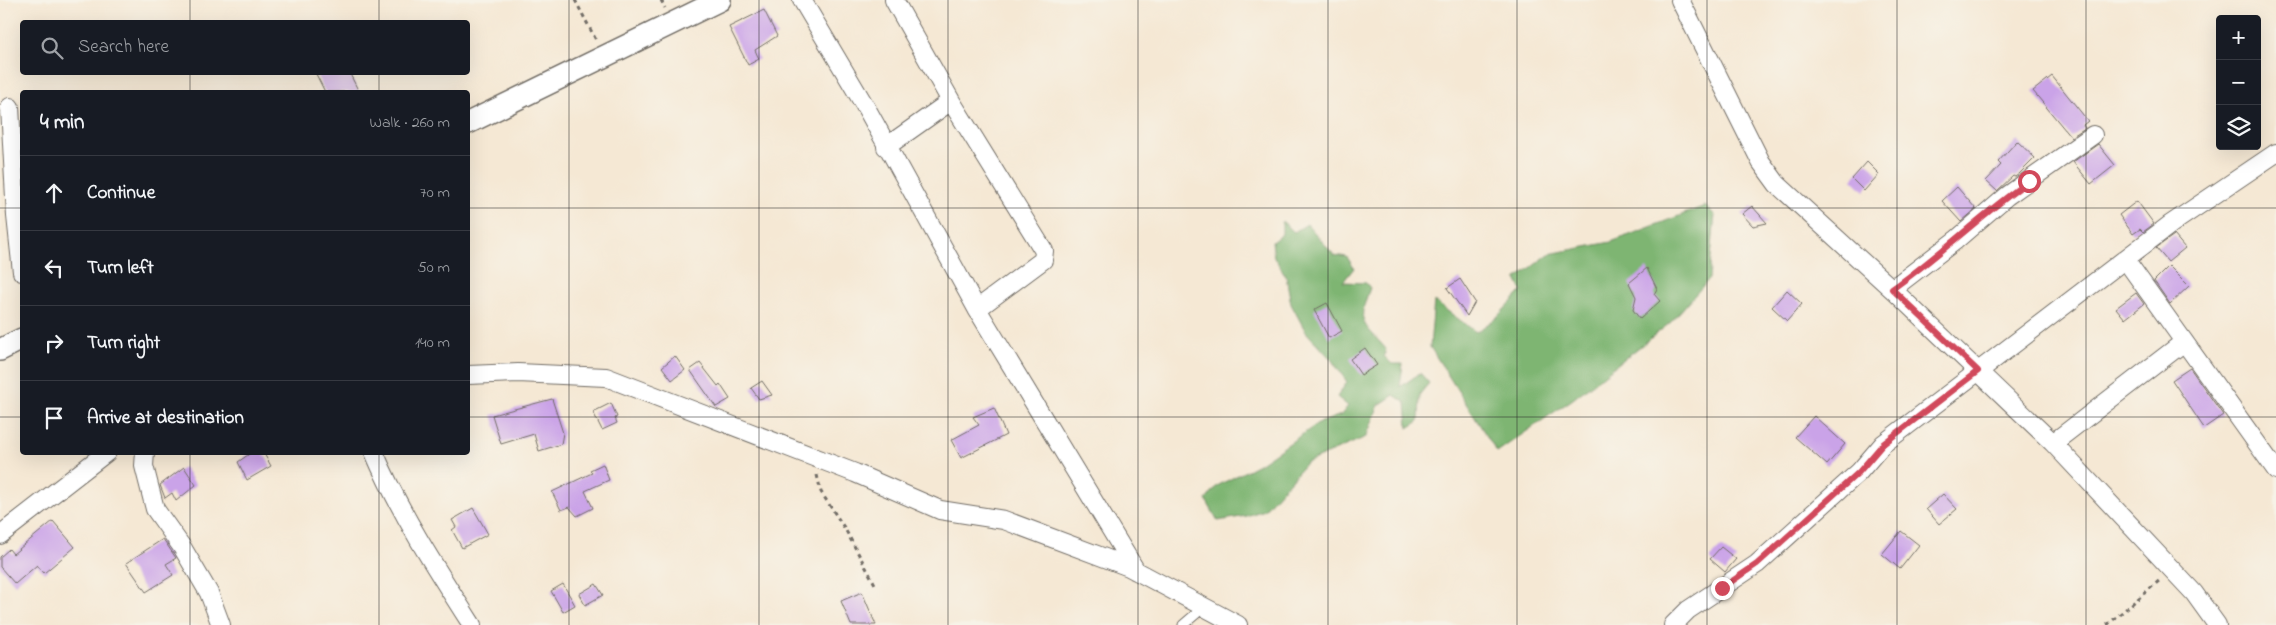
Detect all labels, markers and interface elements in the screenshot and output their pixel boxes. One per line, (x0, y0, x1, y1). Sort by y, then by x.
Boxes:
map controls (2216, 15, 2261, 150)
button: + (2216, 15, 2261, 60)
search box (20, 20, 470, 75)
icon: search (38, 34, 66, 62)
text: Search here (78, 34, 169, 61)
button: − (2216, 60, 2261, 105)
button: layers (2216, 105, 2261, 150)
text: 4 min (40, 108, 84, 138)
text: Walk · 260 m (370, 111, 450, 135)
route start (2018, 170, 2041, 193)
icon: ahead (40, 179, 68, 207)
text: Continue (87, 180, 155, 207)
text: 70 m (420, 181, 450, 205)
icon: left (40, 254, 68, 282)
text: Turn left (87, 255, 154, 282)
text: 50 m (418, 256, 450, 280)
icon: right (40, 329, 68, 357)
text: Turn right (87, 330, 160, 357)
text: 140 m (415, 331, 450, 355)
icon: arrive (40, 404, 68, 432)
text: Arrive at destination (87, 405, 244, 432)
route end (1711, 577, 1734, 600)

